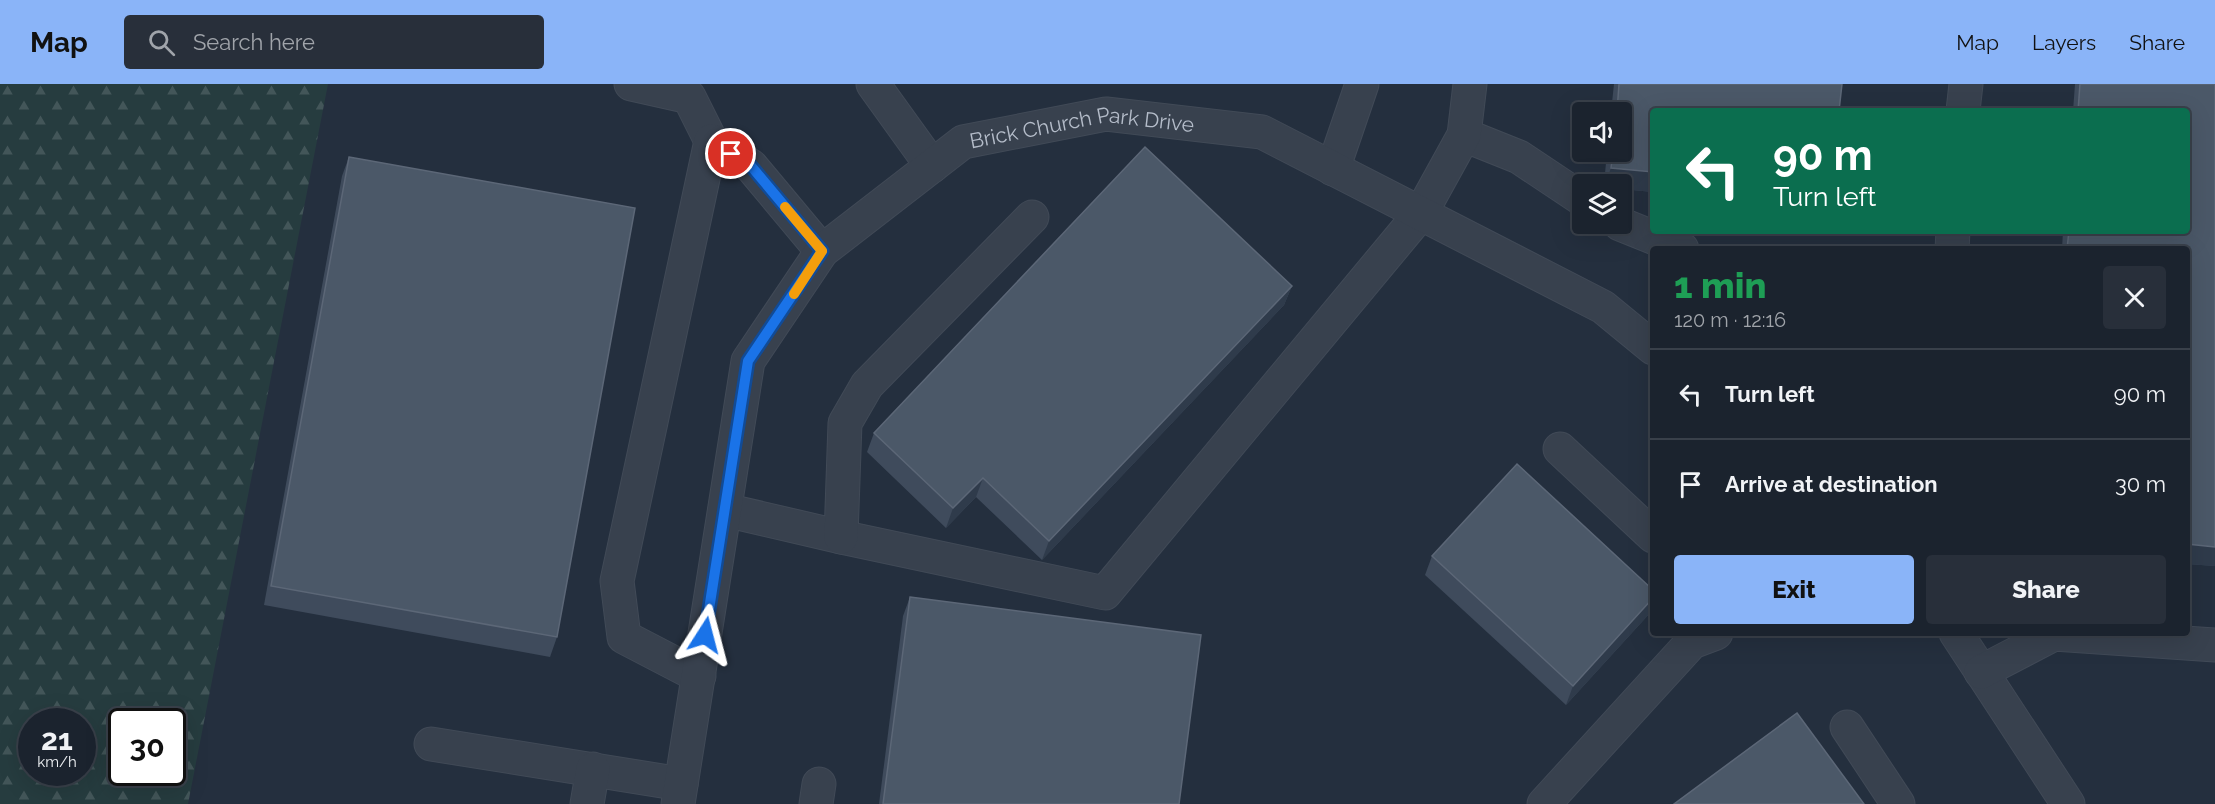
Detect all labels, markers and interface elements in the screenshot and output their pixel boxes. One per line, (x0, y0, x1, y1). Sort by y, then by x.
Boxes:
search box (124, 15, 544, 69)
text: Map (30, 26, 88, 59)
icon: search (145, 26, 178, 59)
text: Search here (193, 29, 315, 55)
text: Map (1956, 30, 1999, 55)
text: Layers (2032, 30, 2096, 55)
text: Share (2129, 30, 2185, 55)
street label: Brick Church Park Drive (967, 101, 1196, 153)
map controls (1572, 102, 1632, 234)
button: sound (1572, 102, 1632, 162)
pin (705, 128, 756, 179)
text: 90 m (1773, 131, 1873, 180)
icon: left (1674, 132, 1752, 210)
icon: arrive (714, 137, 747, 170)
button: layers (1572, 174, 1632, 234)
text: Turn left (1773, 181, 1876, 212)
text: 1 min (1674, 264, 1766, 306)
button: close (2103, 266, 2166, 329)
text: 120 m · 12:16 (1674, 308, 1786, 332)
icon: left (1674, 378, 1707, 411)
text: Turn left (1725, 381, 1815, 407)
text: 90 m (2114, 381, 2166, 407)
icon: arrive (1674, 468, 1707, 501)
text: Arrive at destination (1725, 471, 1938, 497)
text: 30 m (2115, 471, 2166, 497)
button: Exit (1674, 555, 1914, 624)
button: Share (1926, 555, 2166, 624)
position arrow (673, 603, 737, 667)
speed limit sign: 30 (108, 708, 186, 786)
text: 21 (41, 722, 73, 757)
text: km/h (37, 753, 77, 771)

